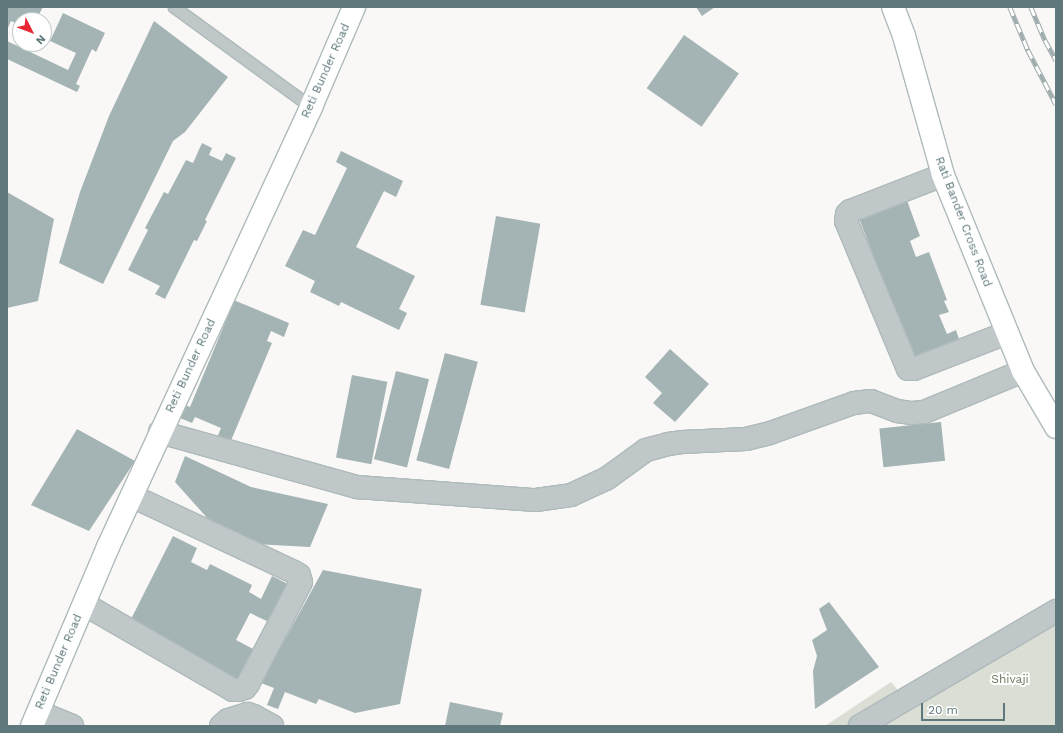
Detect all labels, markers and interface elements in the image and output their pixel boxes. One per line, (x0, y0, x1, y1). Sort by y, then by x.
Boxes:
north arrow (12, 12, 52, 52)
street label: Reti Bunder Road (299, 21, 353, 121)
text: N (33, 32, 48, 47)
street label: Rati Bander Cross Road (931, 155, 995, 289)
street label: Reti Bunder Road (163, 317, 219, 415)
street label: Reti Bunder Road (32, 612, 86, 712)
park label: Shivaji (991, 673, 1029, 687)
scale bar (923, 695, 1007, 721)
text: 20 m (928, 703, 958, 717)

